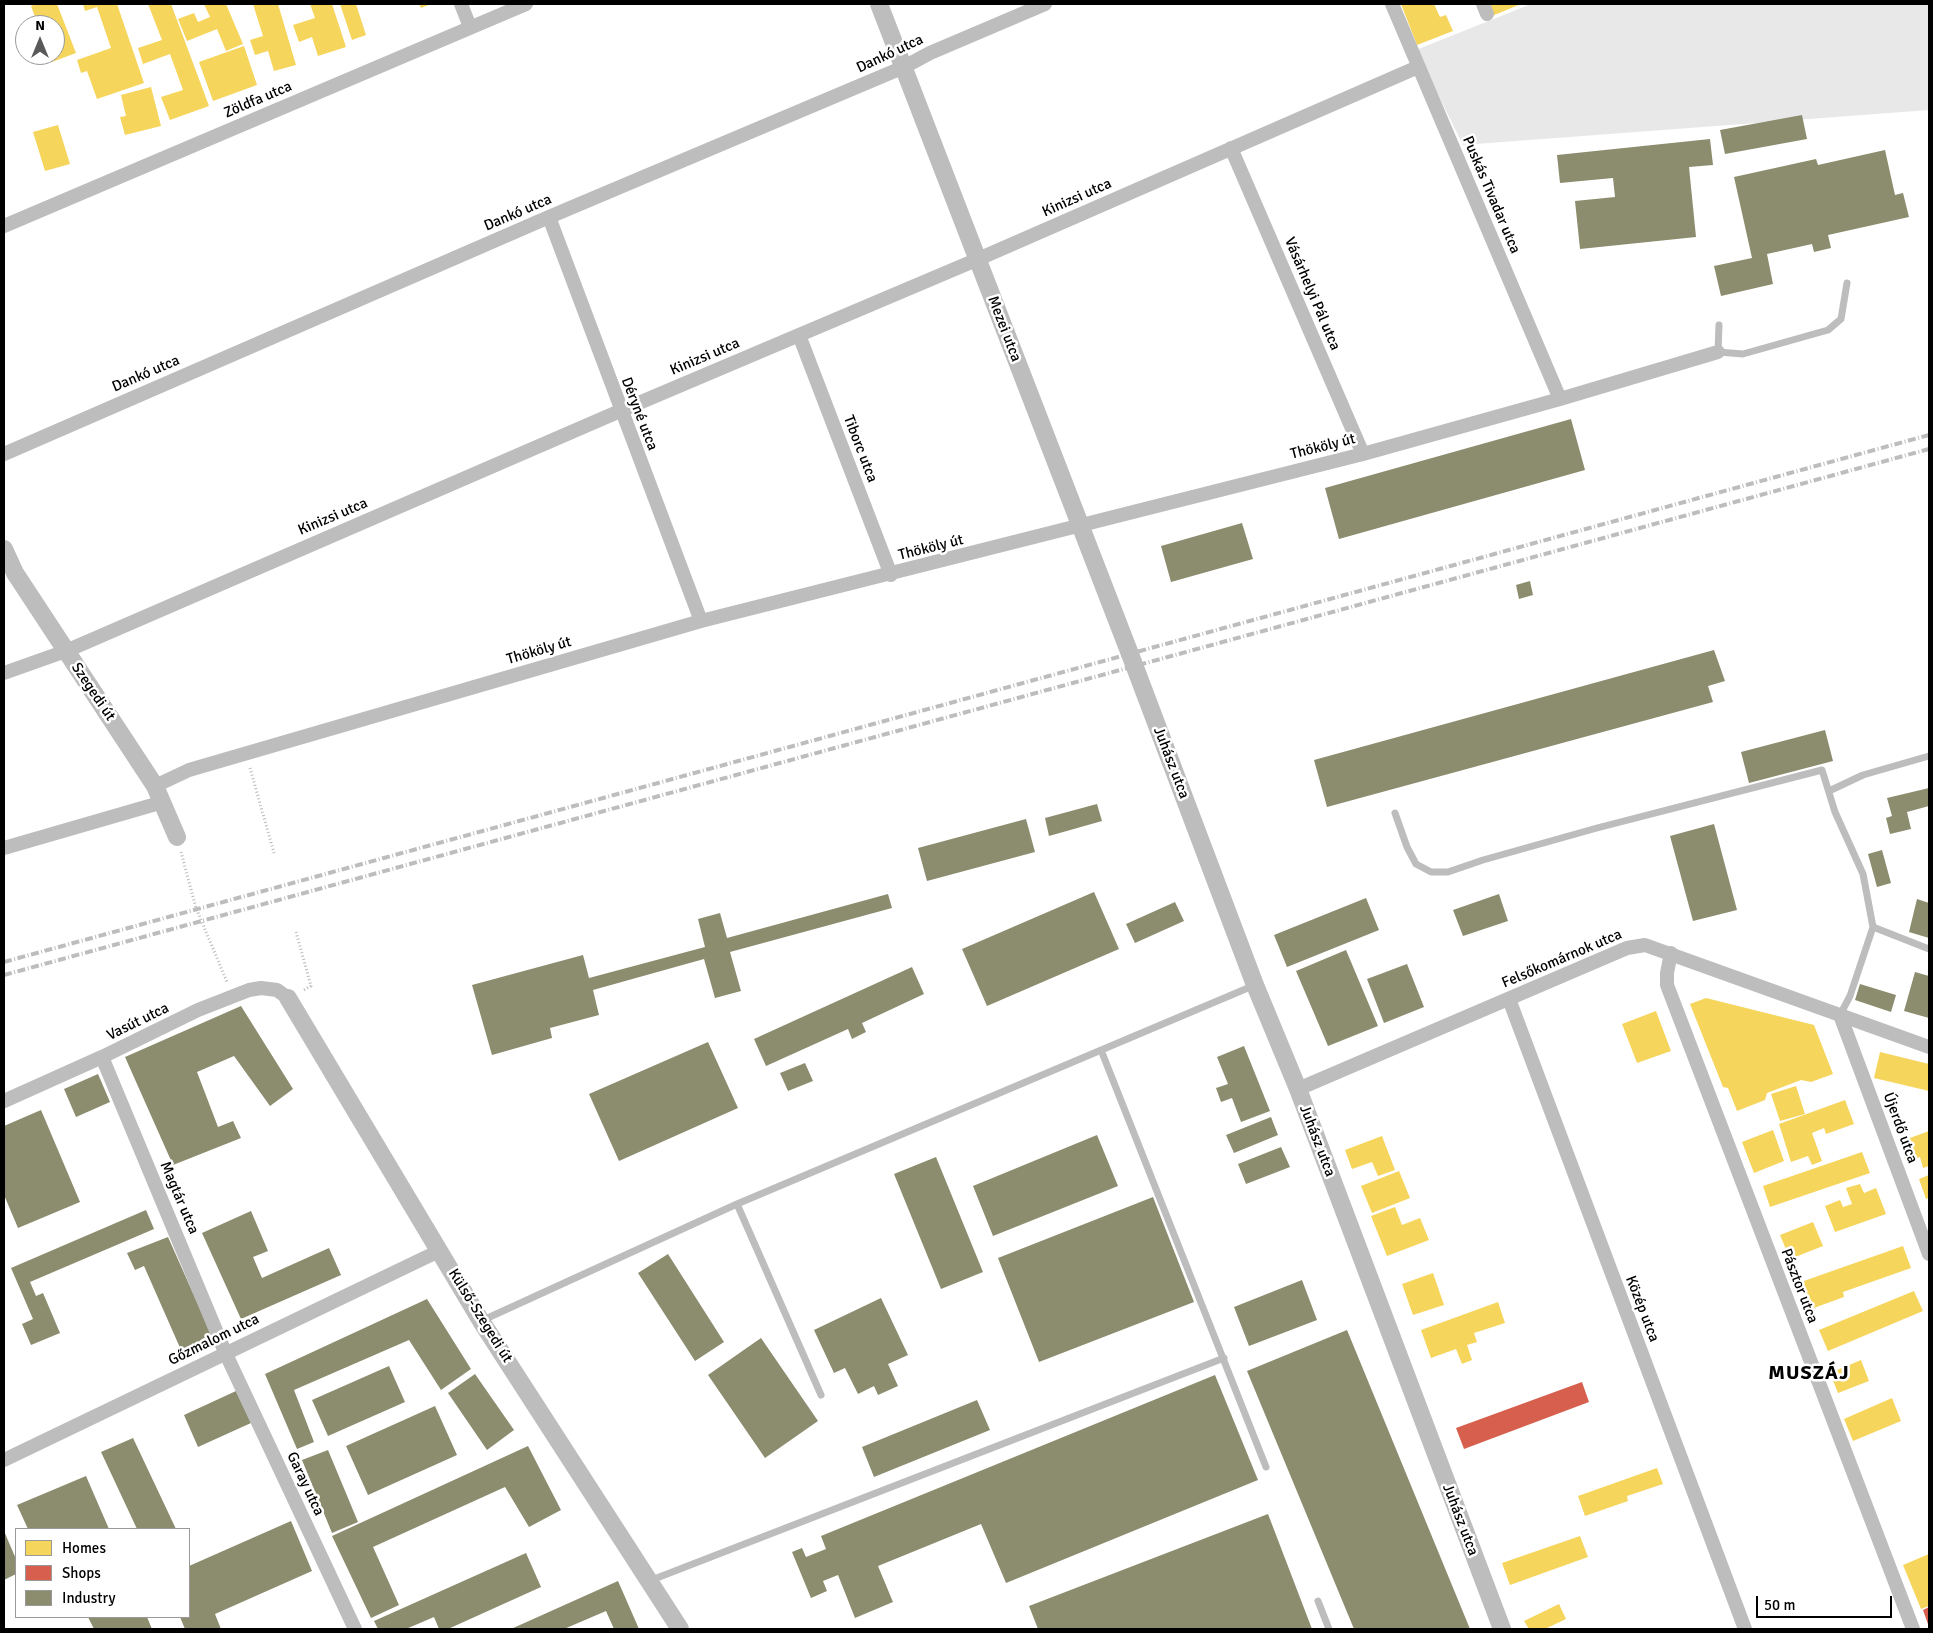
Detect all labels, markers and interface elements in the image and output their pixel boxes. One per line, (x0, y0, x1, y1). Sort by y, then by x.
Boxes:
north arrow (15, 15, 65, 65)
text: N (35, 17, 45, 34)
street label: Dankó utca (854, 31, 926, 77)
street label: Zöldfa utca (221, 78, 295, 122)
street label: Puskás Tivadar utca (1458, 133, 1524, 257)
street label: Kinizsi utca (1040, 175, 1114, 221)
street label: Dankó utca (481, 191, 555, 235)
street label: Vásárhelyi Pál utca (1280, 235, 1344, 353)
street label: Mezei utca (983, 294, 1025, 364)
street label: Kinizsi utca (667, 334, 743, 380)
street label: Dankó utca (109, 352, 183, 396)
street label: Déryné utca (617, 375, 661, 453)
street label: Tiborc utca (839, 413, 881, 485)
street label: Thököly út (1289, 430, 1357, 464)
street label: Kinizsi utca (295, 494, 371, 540)
street label: Thököly út (897, 531, 965, 565)
street label: Thököly út (505, 633, 573, 669)
street label: Szegedi út (67, 659, 119, 725)
street label: Juhász utca (1149, 725, 1193, 801)
street label: Felsőkomárnok utca (1499, 926, 1625, 992)
street label: Vasút utca (104, 999, 172, 1045)
street label: Újerdő utca (1879, 1090, 1921, 1166)
street label: Juhász utca (1295, 1103, 1339, 1179)
street label: Magtár utca (156, 1159, 202, 1237)
street label: Pásztor utca (1776, 1246, 1822, 1326)
street label: Külső-Szegedi út (444, 1266, 516, 1366)
street label: Közép utca (1621, 1273, 1663, 1345)
street label: Gőzmalom utca (166, 1310, 262, 1370)
district label: MUSZÁJ (1768, 1362, 1850, 1386)
street label: Garay utca (282, 1449, 328, 1519)
street label: Juhász utca (1438, 1482, 1482, 1558)
legend (15, 1528, 190, 1618)
text: Homes (62, 1539, 106, 1557)
text: Shops (62, 1564, 101, 1582)
scale bar (1758, 1586, 1894, 1618)
text: Industry (62, 1589, 115, 1607)
text: 50 m (1764, 1596, 1795, 1614)

